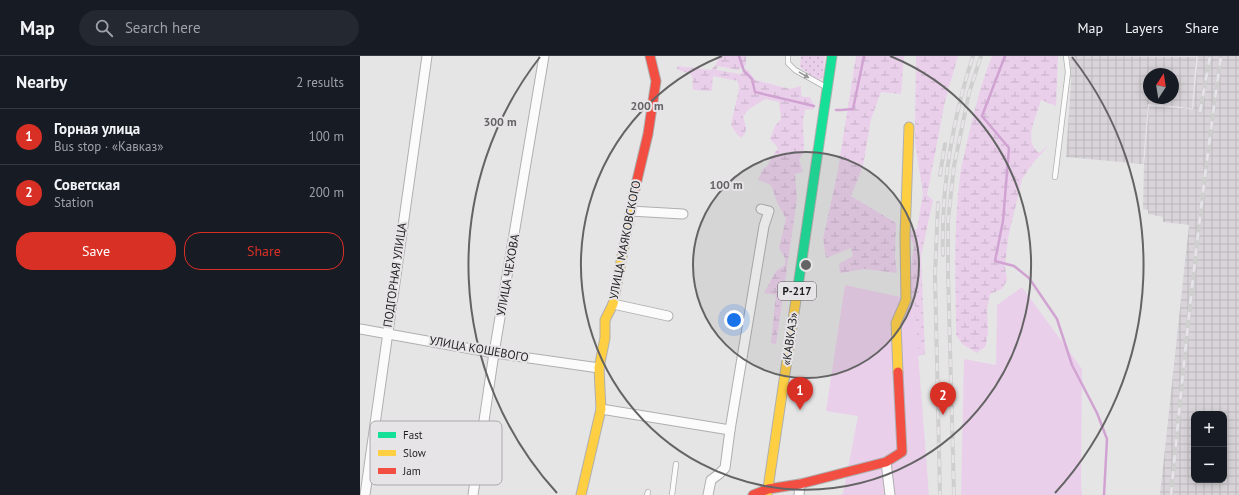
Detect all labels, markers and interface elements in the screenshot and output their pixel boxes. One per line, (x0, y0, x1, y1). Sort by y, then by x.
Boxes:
search box (79, 10, 359, 46)
text: Map (20, 16, 55, 40)
icon: search (93, 17, 115, 39)
text: Search here (125, 18, 201, 37)
text: Map (1077, 19, 1103, 37)
text: Layers (1125, 19, 1163, 37)
text: Share (1185, 19, 1219, 37)
north arrow (1143, 68, 1179, 104)
text: Nearby (16, 71, 67, 93)
one-way arrow (798, 71, 810, 78)
text: 2 results (296, 74, 344, 91)
text: 200 m (630, 98, 664, 113)
text: 300 m (483, 114, 517, 129)
text: Горная улица (54, 119, 140, 138)
text: 1 (25, 128, 33, 145)
text: 100 m (309, 128, 344, 145)
text: Bus stop · «Кавказ» (54, 138, 163, 155)
text: Советская (54, 175, 120, 194)
text: 100 m (709, 177, 743, 192)
street label: УЛИЦА МАЯКОВСКОГО (606, 179, 643, 301)
text: 2 (25, 184, 33, 201)
text: 200 m (309, 184, 344, 201)
text: Station (54, 194, 94, 211)
street label: ПОДГОРНАЯ УЛИЦА (380, 222, 409, 328)
button: Save (16, 232, 176, 270)
button: Share (184, 232, 344, 270)
street label: УЛИЦА ЧЕХОВА (493, 233, 522, 317)
centre of rings (799, 258, 813, 272)
road number: Р-217 (778, 282, 816, 300)
your location (724, 310, 744, 330)
street label: «КАВКАЗ» (778, 311, 801, 367)
street label: УЛИЦА КОШЕВОГО (428, 332, 530, 365)
pin: 1 (787, 377, 813, 410)
pin: 2 (930, 382, 956, 415)
map controls (1191, 411, 1227, 483)
button: + (1191, 411, 1227, 447)
legend (370, 421, 502, 485)
text: Fast (403, 428, 423, 442)
text: Slow (403, 446, 426, 460)
button: − (1191, 447, 1227, 483)
text: Jam (402, 464, 421, 478)

